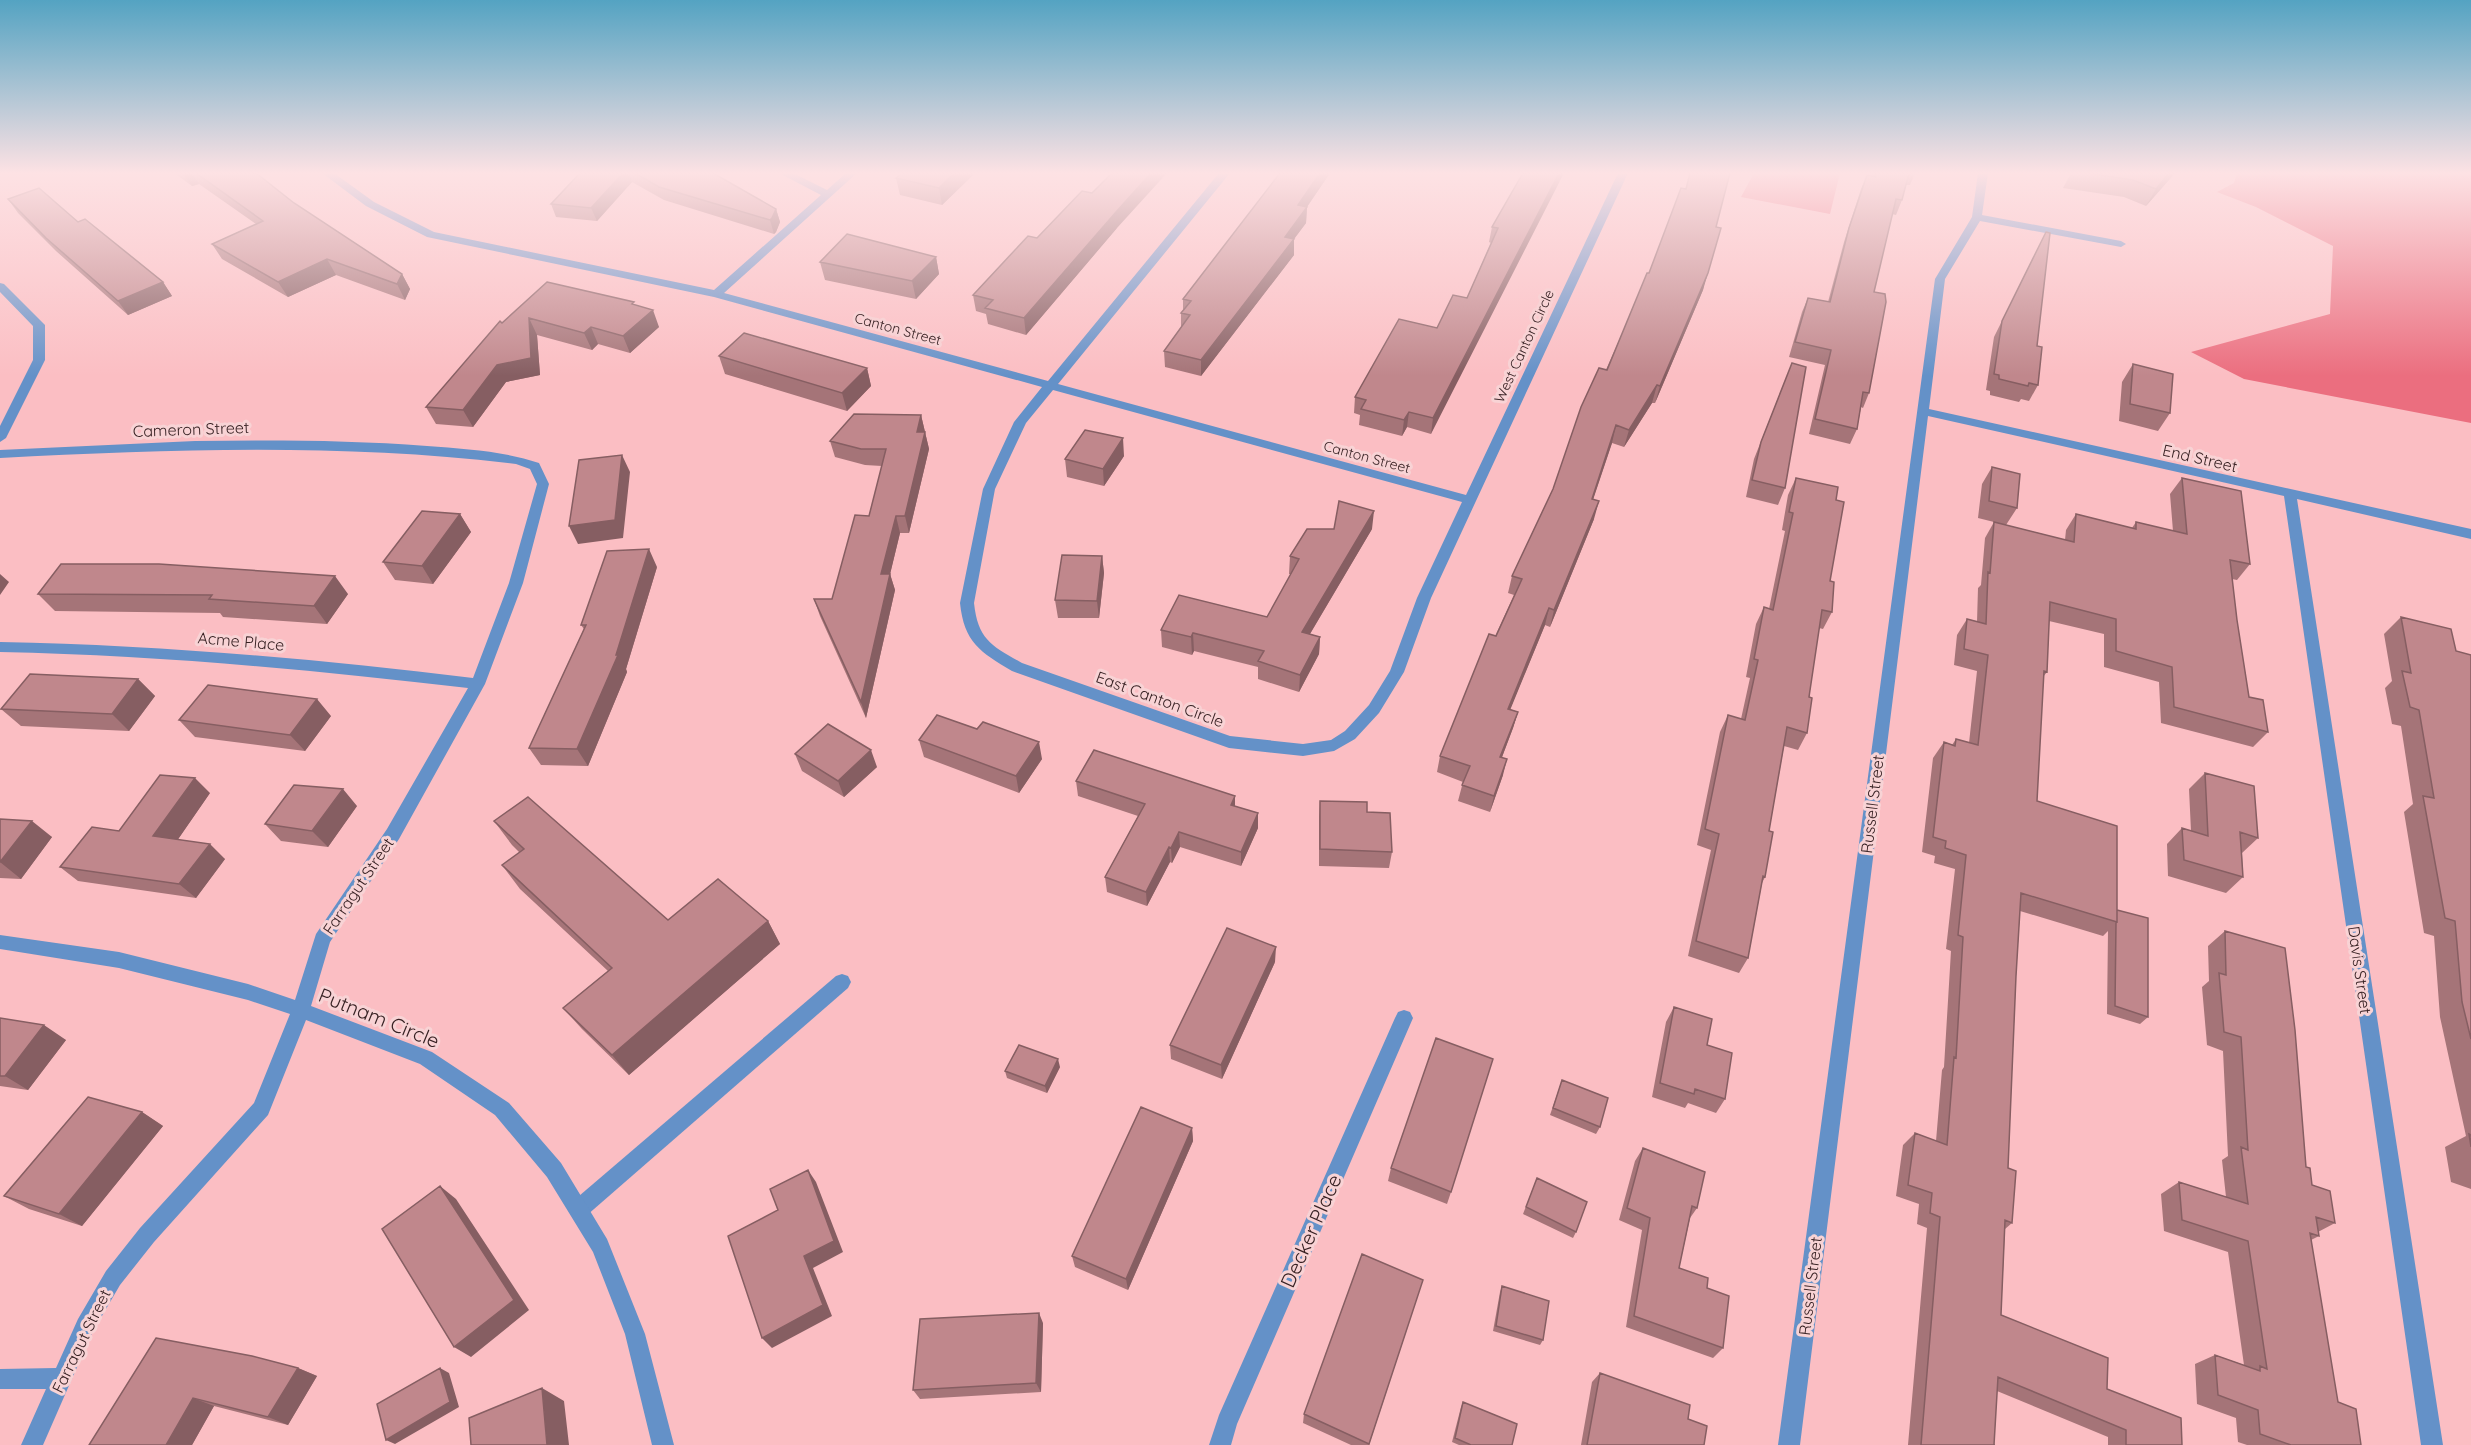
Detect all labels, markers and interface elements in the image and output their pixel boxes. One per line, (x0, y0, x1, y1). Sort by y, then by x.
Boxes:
street label: West Canton Circle (1490, 287, 1558, 405)
street label: Canton Street (853, 309, 944, 349)
street label: Cameron Street (132, 417, 250, 441)
street label: Canton Street (1322, 437, 1413, 477)
street label: End Street (2161, 440, 2239, 476)
street label: Acme Place (197, 627, 285, 655)
street label: East Canton Circle (1093, 667, 1227, 731)
street label: Russell Street (1856, 754, 1888, 854)
street label: Farragut Street (318, 834, 398, 938)
street label: Davis Street (2344, 925, 2376, 1015)
street label: Putnam Circle (315, 982, 443, 1053)
street label: Decker Place (1274, 1170, 1347, 1291)
street label: Russell Street (1794, 1236, 1826, 1336)
street label: Farragut Street (47, 1286, 115, 1396)

